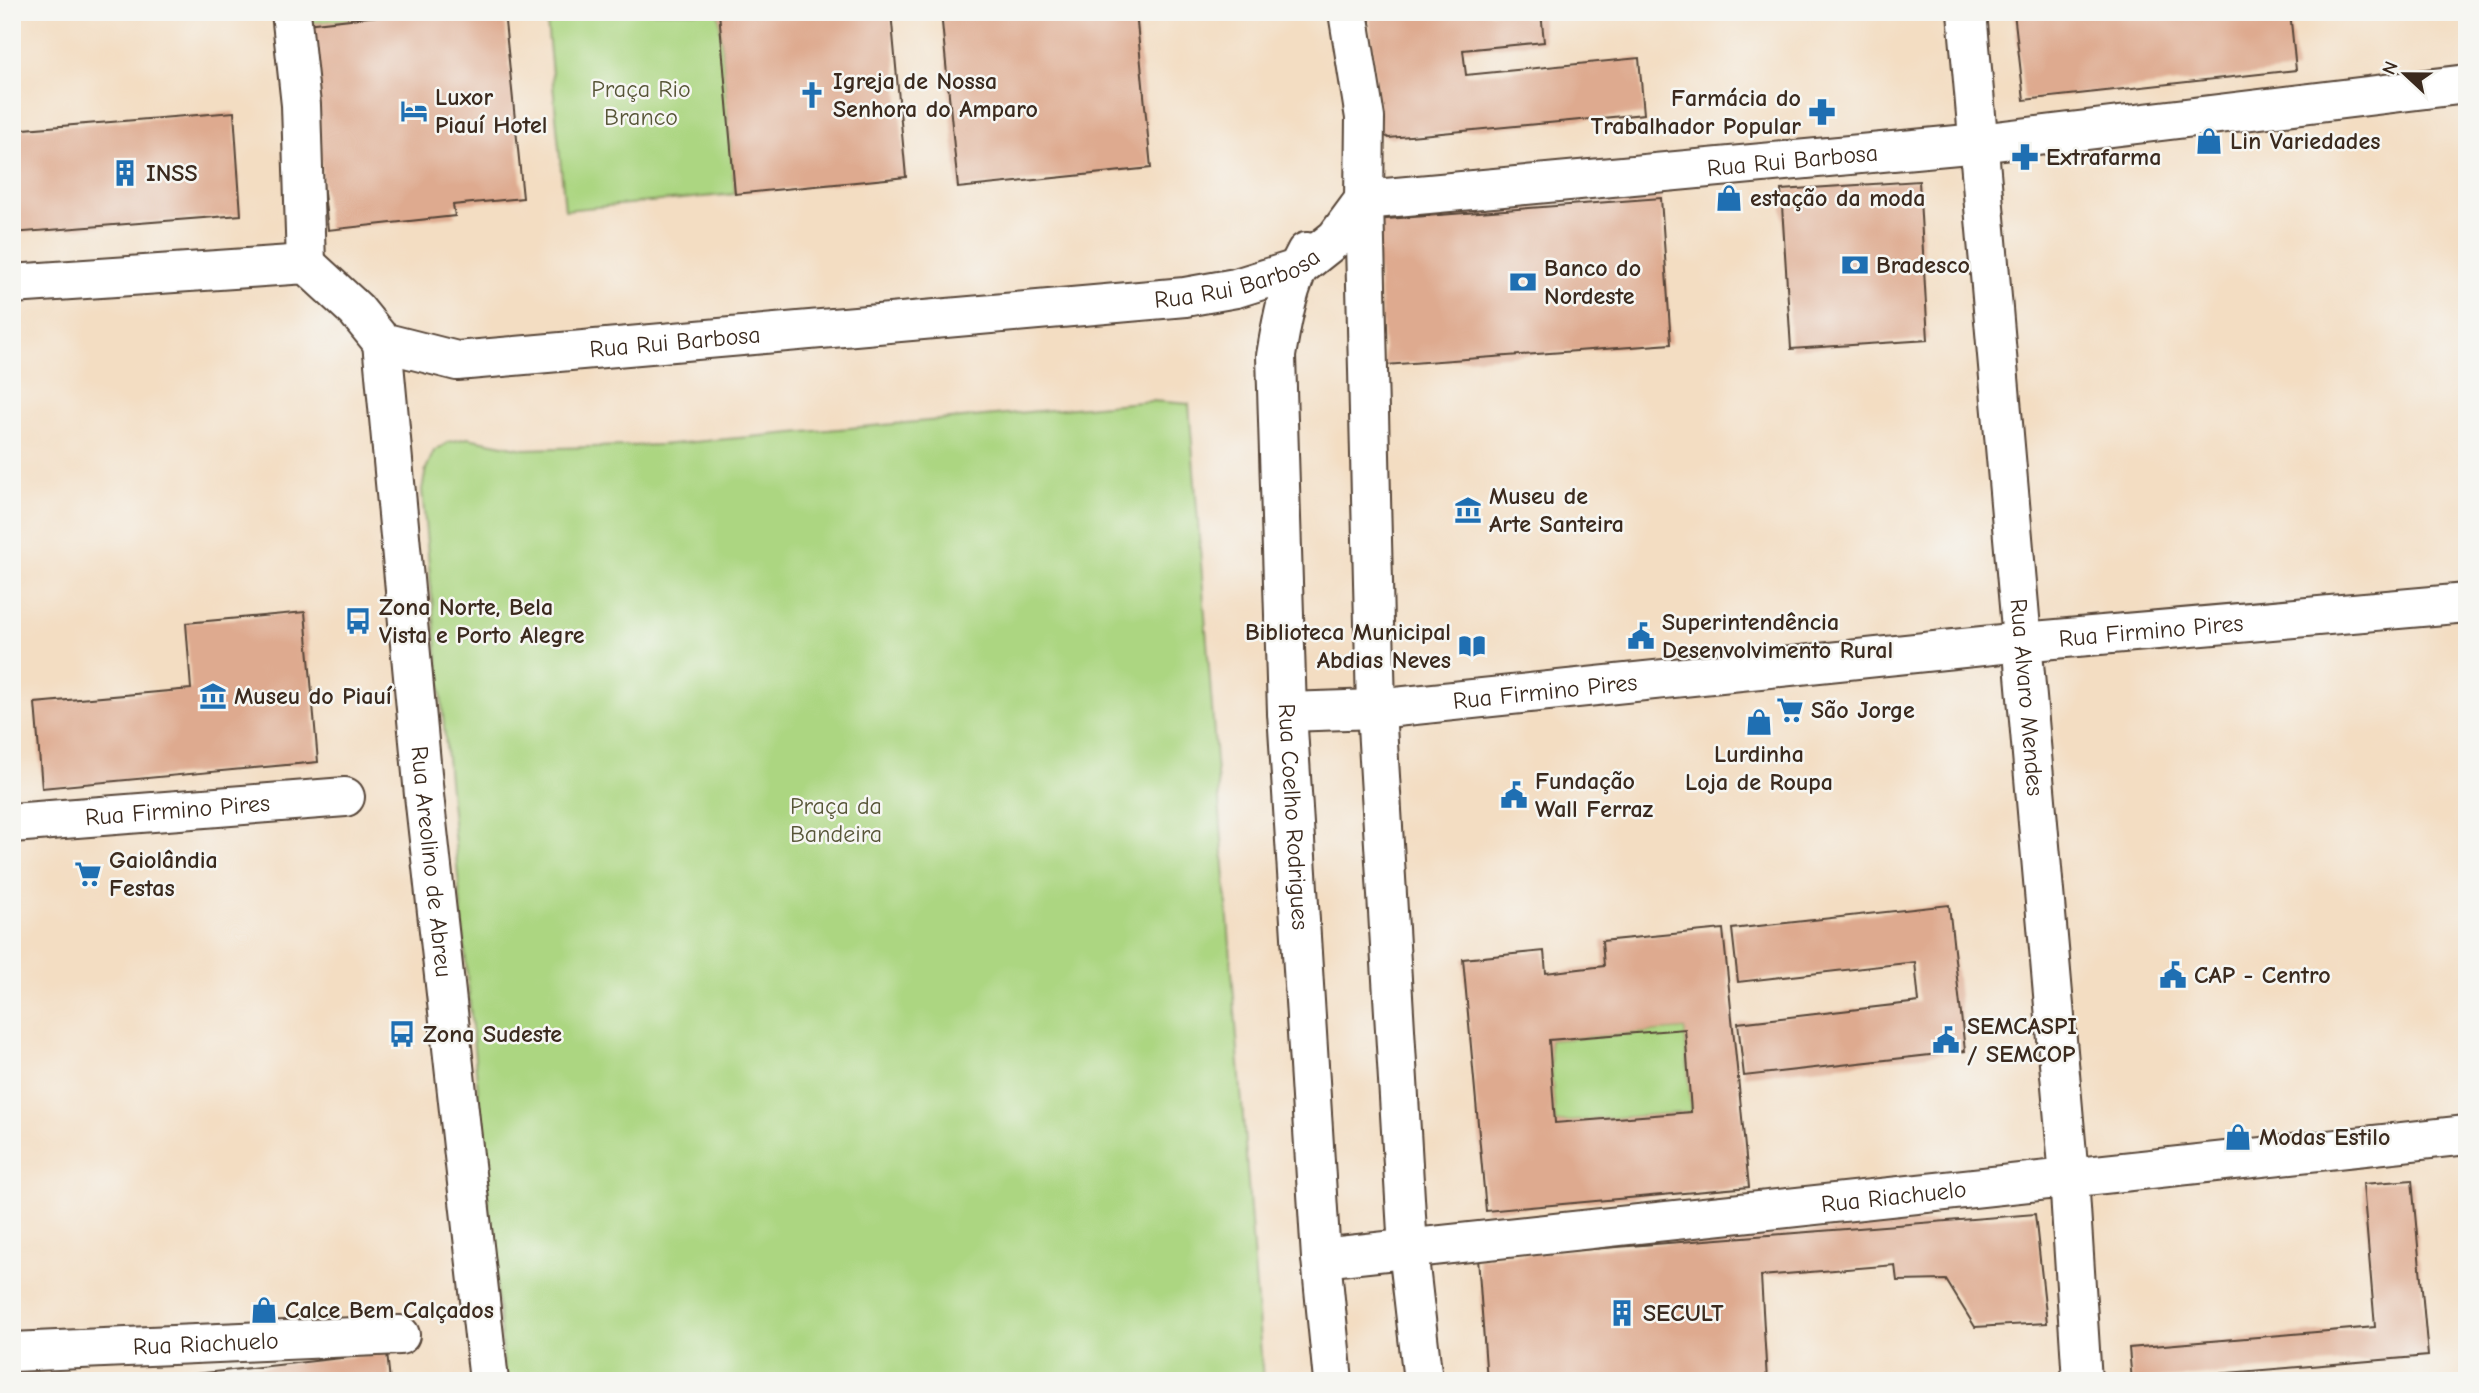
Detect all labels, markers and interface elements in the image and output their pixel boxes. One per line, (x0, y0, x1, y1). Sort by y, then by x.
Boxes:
north arrow (2370, 38, 2440, 108)
text: N (2378, 58, 2403, 78)
place label: Igreja de Nossa Senhora do Amparo (833, 67, 1038, 123)
park label: Praça Rio Branco (591, 75, 691, 131)
church icon: Igreja de Nossa Senhora do Amparo (797, 80, 827, 110)
place label: Luxor Piauí Hotel (435, 83, 547, 139)
place label: Farmácia do Trabalhador Popular (1591, 84, 1801, 140)
hotel icon: Luxor Piauí Hotel (399, 96, 429, 126)
pharmacy icon: Farmácia do Trabalhador Popular (1807, 97, 1837, 127)
shop icon: Lin Variedades (2194, 126, 2224, 156)
place label: Lin Variedades (2230, 127, 2380, 155)
street label: Rua Rui Barbosa (1706, 138, 1879, 182)
pharmacy icon: Extrafarma (2010, 142, 2040, 172)
place label: Extrafarma (2046, 143, 2161, 171)
building icon: INSS (110, 158, 140, 188)
place label: INSS (146, 159, 198, 187)
shop icon: estação da moda (1714, 183, 1744, 213)
place label: estação da moda (1750, 184, 1925, 212)
street label: Rua Rui Barbosa (1153, 242, 1325, 314)
bank icon: Bradesco (1840, 250, 1870, 280)
place label: Bradesco (1876, 251, 1970, 279)
place label: Banco do Nordeste (1544, 254, 1641, 310)
bank icon: Banco do Nordeste (1508, 267, 1538, 297)
street label: Rua Rui Barbosa (588, 320, 762, 363)
place label: Museu de Arte Santeira (1489, 482, 1624, 538)
museum icon: Museu de Arte Santeira (1453, 495, 1483, 525)
place label: Zona Norte, Bela Vista e Porto Alegre (379, 593, 585, 649)
street label: Rua Alvaro Mendes (2004, 597, 2050, 797)
bus stop icon: Zona Norte, Bela Vista e Porto Alegre (343, 606, 373, 636)
place label: Superintendência Desenvolvimento Rural (1662, 608, 1893, 664)
street label: Rua Firmino Pires (2058, 609, 2244, 653)
place label: Biblioteca Municipal Abdias Neves (1245, 618, 1451, 674)
public building icon: Superintendência Desenvolvimento Rural (1626, 621, 1656, 651)
library icon: Biblioteca Municipal Abdias Neves (1457, 631, 1487, 661)
street label: Rua Firmino Pires (1452, 668, 1639, 715)
museum icon: Museu do Piauí (198, 681, 228, 711)
place label: Museu do Piauí (234, 682, 393, 710)
supermarket icon: São Jorge (1775, 695, 1805, 725)
place label: São Jorge (1811, 696, 1915, 724)
street label: Rua Coelho Rodrigues (1273, 703, 1315, 931)
shop icon: Lurdinha Loja de Roupa (1744, 707, 1774, 737)
place label: Lurdinha Loja de Roupa (1685, 740, 1833, 796)
street label: Rua Areolino de Abreu (406, 745, 458, 979)
place label: Fundação Wall Ferraz (1535, 767, 1654, 823)
public building icon: Fundação Wall Ferraz (1499, 780, 1529, 810)
street label: Rua Firmino Pires (84, 789, 271, 831)
park label: Praça da Bandeira (790, 792, 882, 848)
place label: Gaiolândia Festas (109, 846, 218, 902)
supermarket icon: Gaiolândia Festas (73, 859, 103, 889)
public building icon: CAP - Centro (2158, 960, 2188, 990)
place label: CAP - Centro (2194, 961, 2331, 989)
place label: SEMCASPI / SEMCOP (1967, 1012, 2077, 1068)
bus stop icon: Zona Sudeste (387, 1019, 417, 1049)
place label: Zona Sudeste (423, 1020, 562, 1048)
public building icon: SEMCASPI / SEMCOP (1931, 1025, 1961, 1055)
shop icon: Modas Estilo (2223, 1122, 2253, 1152)
place label: Modas Estilo (2259, 1123, 2390, 1151)
street label: Rua Riachuelo (1820, 1175, 1968, 1218)
shop icon: Calce Bem Calçados (249, 1295, 279, 1325)
place label: Calce Bem Calçados (285, 1296, 494, 1324)
building icon: SECULT (1607, 1298, 1637, 1328)
place label: SECULT (1643, 1299, 1724, 1327)
street label: Rua Riachuelo (132, 1326, 279, 1361)

